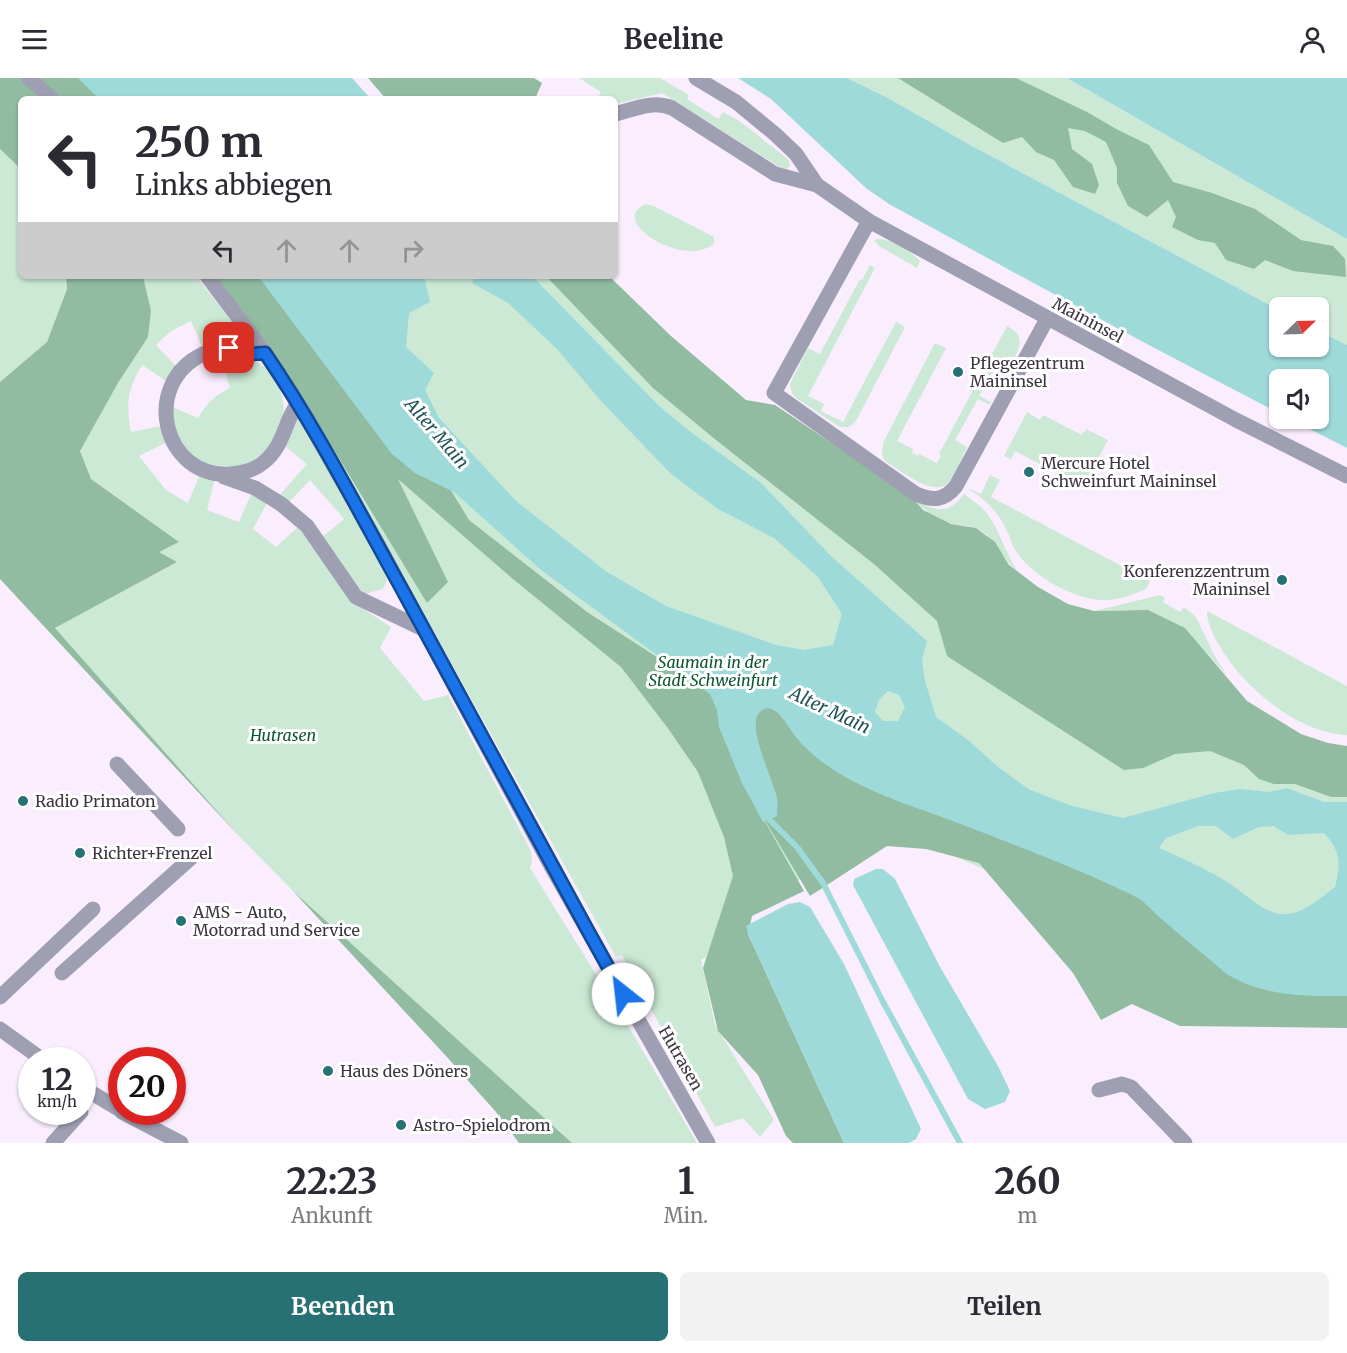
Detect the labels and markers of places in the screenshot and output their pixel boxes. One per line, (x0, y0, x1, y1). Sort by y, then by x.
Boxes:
pin (203, 322, 254, 373)
place label: Pflegezentrum Maininsel (970, 353, 1085, 391)
marker: Pflegezentrum Maininsel (951, 365, 965, 379)
place label: Mercure Hotel Schweinfurt Maininsel (1041, 453, 1217, 491)
marker: Mercure Hotel Schweinfurt Maininsel (1022, 465, 1036, 479)
place label: Konferenzzentrum Maininsel (1124, 561, 1270, 599)
marker: Konferenzzentrum Maininsel (1275, 573, 1289, 587)
place label: Radio Primaton (35, 791, 156, 811)
marker: Radio Primaton (16, 794, 30, 808)
place label: Richter+Frenzel (92, 843, 213, 863)
marker: Richter+Frenzel (73, 846, 87, 860)
place label: AMS - Auto, Motorrad und Service (192, 902, 360, 940)
marker: AMS - Auto, Motorrad und Service (174, 914, 188, 928)
place label: Haus des Döners (340, 1061, 468, 1081)
marker: Haus des Döners (321, 1064, 335, 1078)
place label: Astro-Spielodrom (412, 1115, 551, 1135)
marker: Astro-Spielodrom (394, 1118, 408, 1132)

